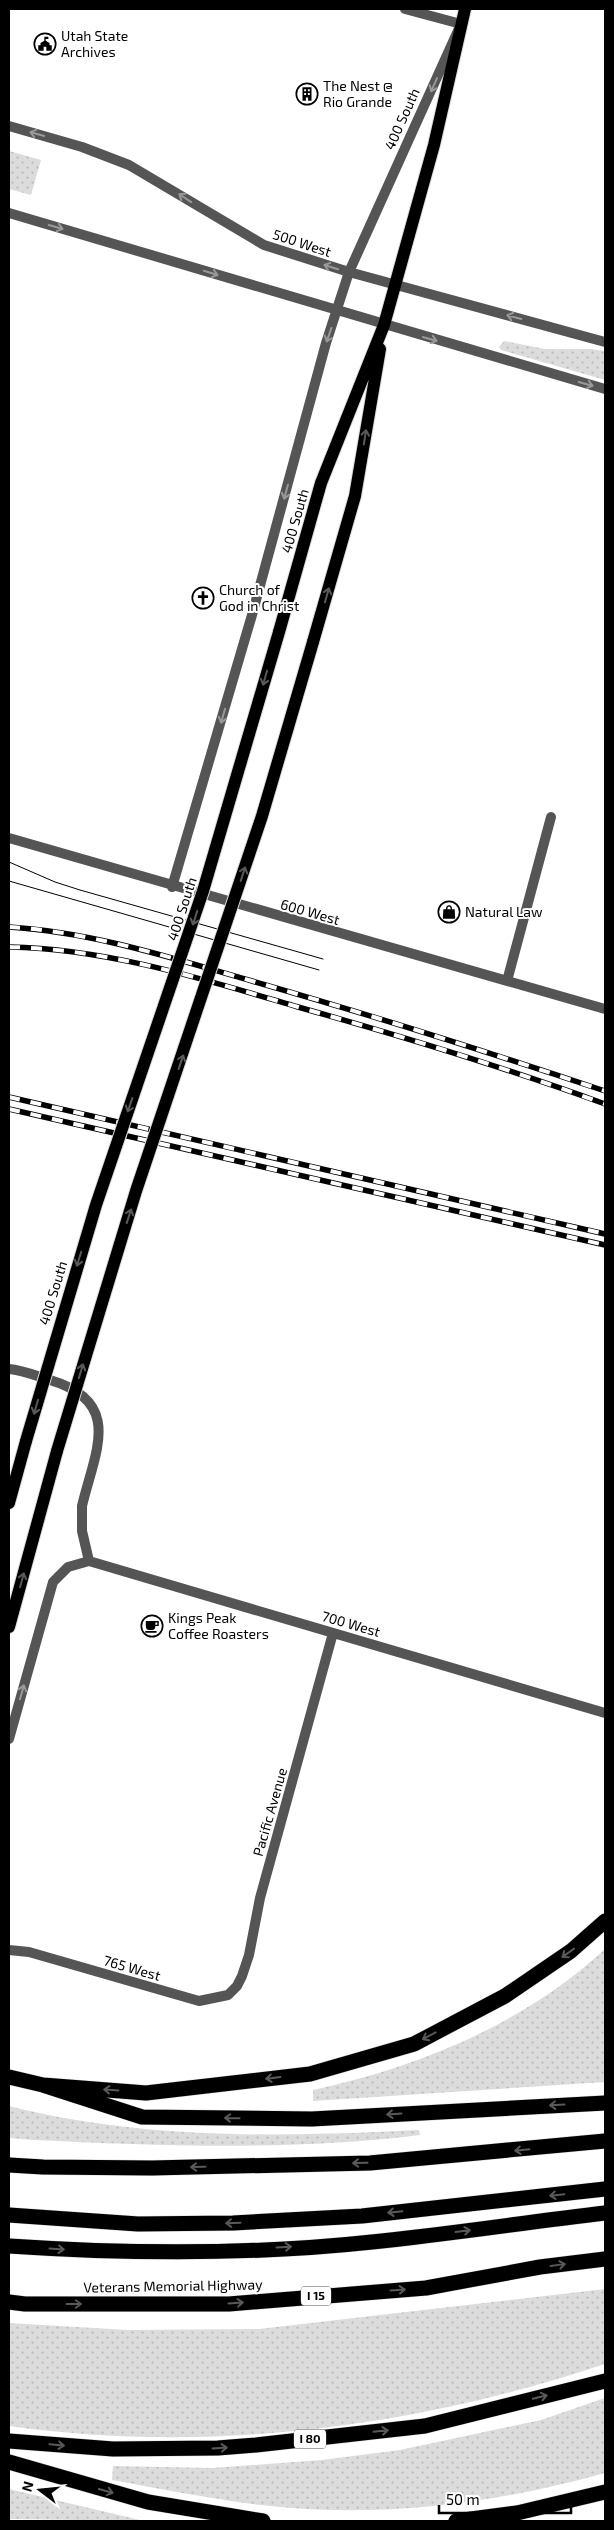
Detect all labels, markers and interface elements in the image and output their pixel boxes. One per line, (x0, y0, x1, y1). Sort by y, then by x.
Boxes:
place label: Utah State Archives (61, 27, 128, 60)
public building icon: Utah State Archives (33, 32, 57, 56)
place label: The Nest @ Rio Grande (323, 77, 393, 110)
one-way arrow (428, 77, 438, 92)
building icon: The Nest @ Rio Grande (295, 82, 319, 106)
street label: 400 South (380, 85, 423, 152)
one-way arrow (29, 128, 45, 138)
one-way arrow (179, 193, 193, 203)
one-way arrow (47, 223, 63, 232)
street label: 500 West (271, 225, 333, 260)
one-way arrow (324, 261, 340, 271)
one-way arrow (203, 268, 219, 278)
one-way arrow (506, 311, 522, 321)
one-way arrow (324, 327, 333, 342)
one-way arrow (422, 334, 438, 344)
one-way arrow (578, 379, 594, 389)
one-way arrow (360, 430, 370, 446)
one-way arrow (280, 483, 290, 499)
street label: 400 South (277, 487, 312, 555)
place label: Church of God in Christ (219, 581, 299, 614)
church icon: Church of God in Christ (191, 586, 215, 610)
one-way arrow (322, 587, 332, 603)
one-way arrow (260, 670, 270, 686)
one-way arrow (218, 707, 227, 723)
one-way arrow (239, 867, 248, 883)
street label: 400 South (163, 875, 200, 943)
street label: 600 West (279, 895, 342, 928)
shop icon: Natural Law (437, 900, 461, 924)
place label: Natural Law (465, 903, 543, 920)
one-way arrow (189, 910, 199, 926)
one-way arrow (177, 1054, 186, 1070)
one-way arrow (125, 1097, 135, 1113)
one-way arrow (124, 1208, 134, 1224)
one-way arrow (74, 1251, 84, 1267)
street label: 400 South (35, 1259, 70, 1327)
one-way arrow (77, 1363, 87, 1379)
one-way arrow (30, 1398, 40, 1414)
one-way arrow (17, 1572, 27, 1588)
street label: 700 West (320, 1607, 382, 1640)
place label: Kings Peak Coffee Roasters (168, 1609, 269, 1642)
cafe icon: Kings Peak Coffee Roasters (140, 1614, 164, 1638)
one-way arrow (18, 1685, 27, 1701)
street label: Pacific Avenue (249, 1766, 290, 1858)
one-way arrow (561, 1948, 575, 1958)
street label: 765 West (102, 1951, 163, 1984)
one-way arrow (422, 2032, 437, 2041)
one-way arrow (265, 2073, 281, 2083)
one-way arrow (104, 2086, 120, 2095)
one-way arrow (549, 2101, 565, 2110)
one-way arrow (387, 2109, 403, 2118)
one-way arrow (224, 2113, 240, 2123)
one-way arrow (514, 2145, 530, 2155)
one-way arrow (352, 2158, 368, 2168)
one-way arrow (190, 2162, 206, 2172)
one-way arrow (549, 2190, 565, 2200)
one-way arrow (388, 2207, 404, 2217)
one-way arrow (225, 2218, 242, 2228)
one-way arrow (455, 2226, 471, 2236)
one-way arrow (276, 2243, 292, 2252)
one-way arrow (49, 2245, 65, 2254)
one-way arrow (550, 2260, 566, 2270)
street label: Veterans Memorial Highway (83, 2275, 263, 2296)
one-way arrow (390, 2285, 406, 2295)
road number: I 15 (301, 2286, 331, 2306)
one-way arrow (228, 2298, 244, 2308)
one-way arrow (65, 2299, 81, 2309)
one-way arrow (531, 2392, 547, 2401)
one-way arrow (373, 2426, 389, 2436)
road number: I 80 (294, 2430, 326, 2448)
one-way arrow (49, 2440, 65, 2449)
one-way arrow (211, 2443, 227, 2452)
north arrow (15, 2465, 65, 2515)
text: N (17, 2479, 37, 2493)
scale bar (439, 2482, 572, 2514)
one-way arrow (97, 2486, 113, 2496)
text: 50 m (446, 2490, 480, 2508)

